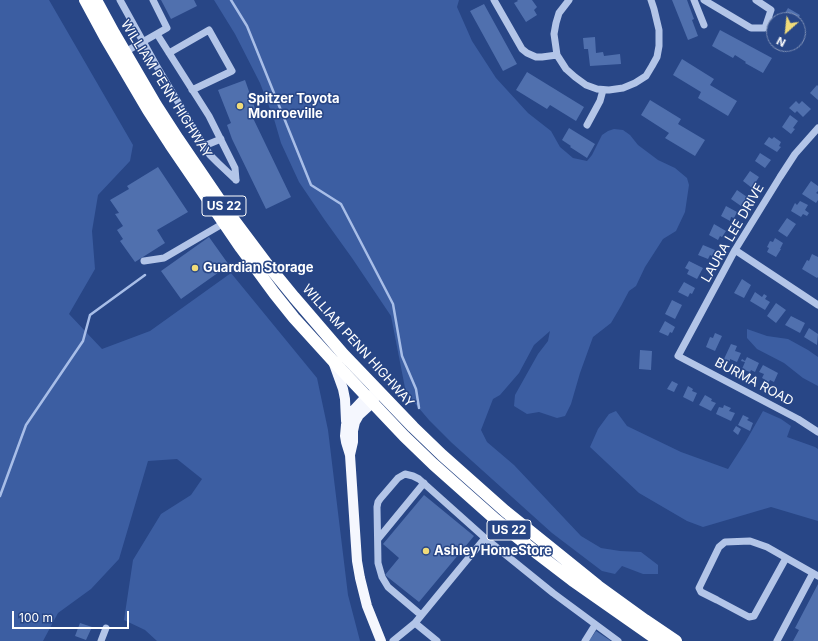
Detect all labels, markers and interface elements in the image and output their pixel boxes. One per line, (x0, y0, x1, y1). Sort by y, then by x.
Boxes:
north arrow (766, 12, 806, 52)
street label: WILLIAM PENN HIGHWAY (117, 17, 215, 161)
text: N (774, 34, 788, 50)
place label: Spitzer Toyota Monroeville (248, 91, 340, 122)
marker: Spitzer Toyota Monroeville (235, 101, 245, 111)
street label: LAURA LEE DRIVE (698, 181, 768, 285)
road number: US 22 (202, 196, 246, 216)
place label: Guardian Storage (203, 260, 314, 276)
marker: Guardian Storage (190, 263, 200, 273)
street label: WILLIAM PENN HIGHWAY (299, 281, 417, 411)
street label: BURMA ROAD (712, 355, 796, 409)
road number: US 22 (487, 520, 531, 540)
place label: Ashley HomeStore (434, 543, 552, 559)
marker: Ashley HomeStore (421, 546, 431, 556)
scale bar (14, 603, 131, 629)
text: 100 m (19, 610, 53, 625)

